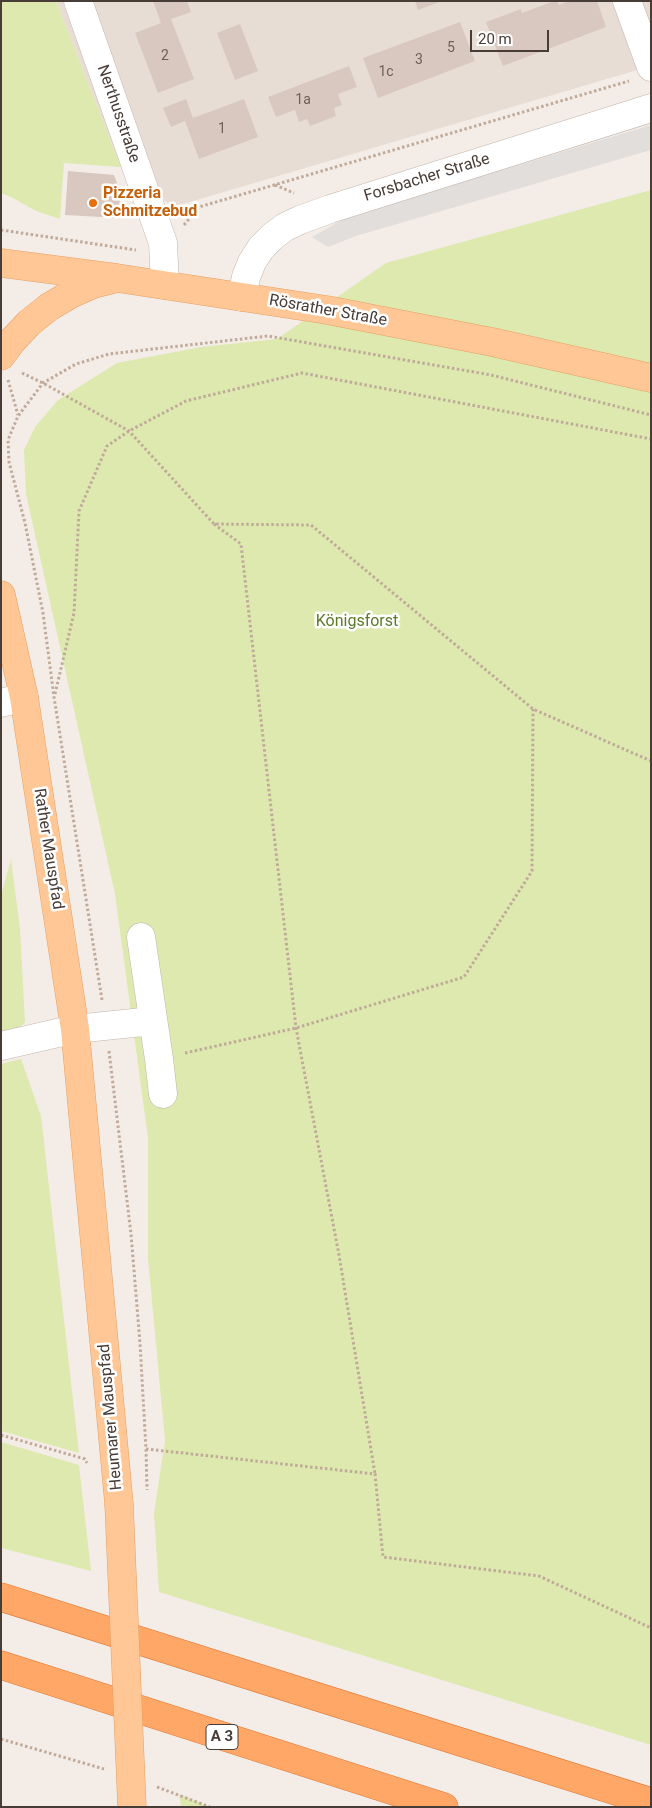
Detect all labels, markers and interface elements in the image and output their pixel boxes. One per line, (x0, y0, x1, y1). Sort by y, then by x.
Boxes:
scale bar (472, 20, 551, 52)
text: 20 m (478, 30, 512, 48)
house number: 5 (447, 40, 455, 56)
house number: 2 (161, 48, 169, 64)
house number: 3 (415, 52, 423, 68)
street label: Nerthusstraße (92, 63, 144, 165)
house number: 1c (378, 64, 394, 80)
house number: 1a (295, 92, 311, 108)
house number: 1 (218, 121, 226, 137)
street label: Forsbacher Straße (362, 150, 492, 206)
place label: Pizzeria Schmitzebud (103, 184, 197, 222)
marker: Pizzeria Schmitzebud (87, 197, 99, 209)
street label: Rösrather Straße (267, 291, 389, 331)
park label: Königsforst (316, 612, 398, 632)
street label: Rather Mauspfad (29, 787, 67, 911)
street label: Heumarer Mauspfad (95, 1343, 127, 1491)
road number: A 3 (206, 1724, 238, 1750)

